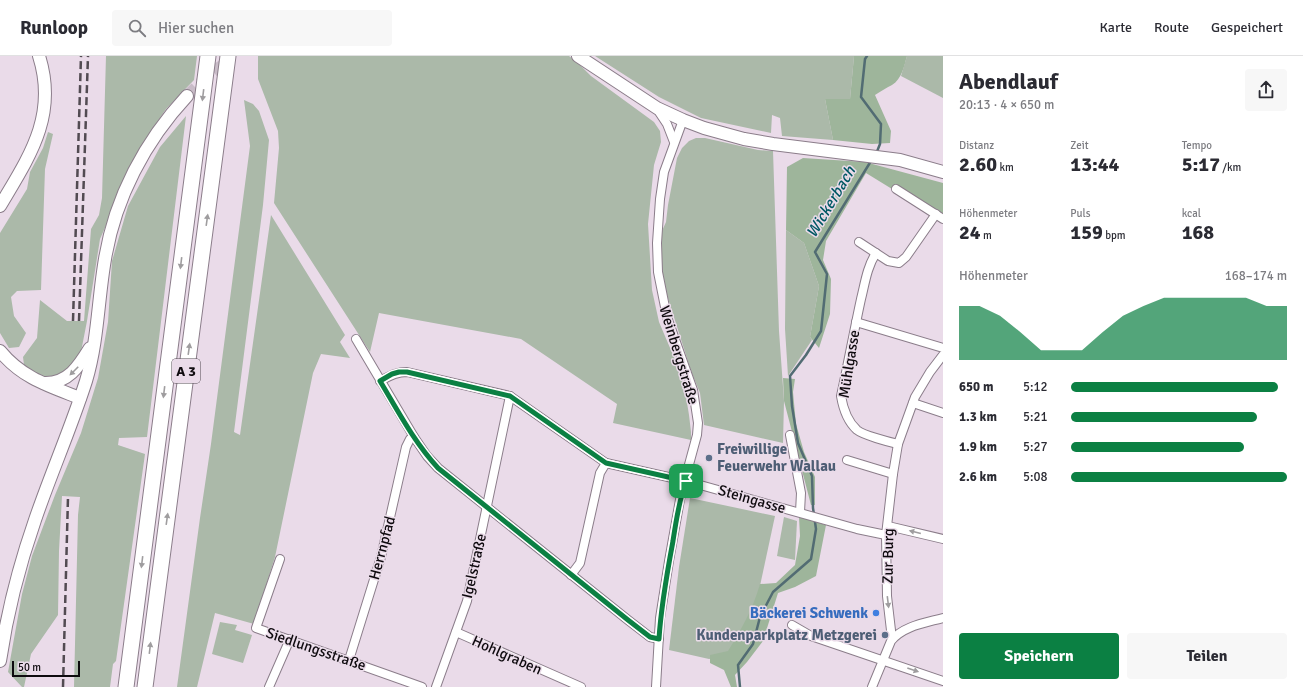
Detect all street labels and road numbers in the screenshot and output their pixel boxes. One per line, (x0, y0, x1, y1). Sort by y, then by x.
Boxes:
street label: Weinbergstraße (655, 303, 703, 407)
street label: Mühlgasse (835, 329, 863, 399)
road number: A 3 (172, 359, 200, 383)
street label: Steingasse (716, 481, 788, 517)
street label: Herrnpfad (365, 514, 399, 582)
street label: Zur Burg (879, 528, 897, 584)
street label: Igelstraße (458, 532, 490, 600)
street label: Siedlungsstraße (264, 623, 368, 675)
street label: Hohlgraben (469, 632, 545, 678)

